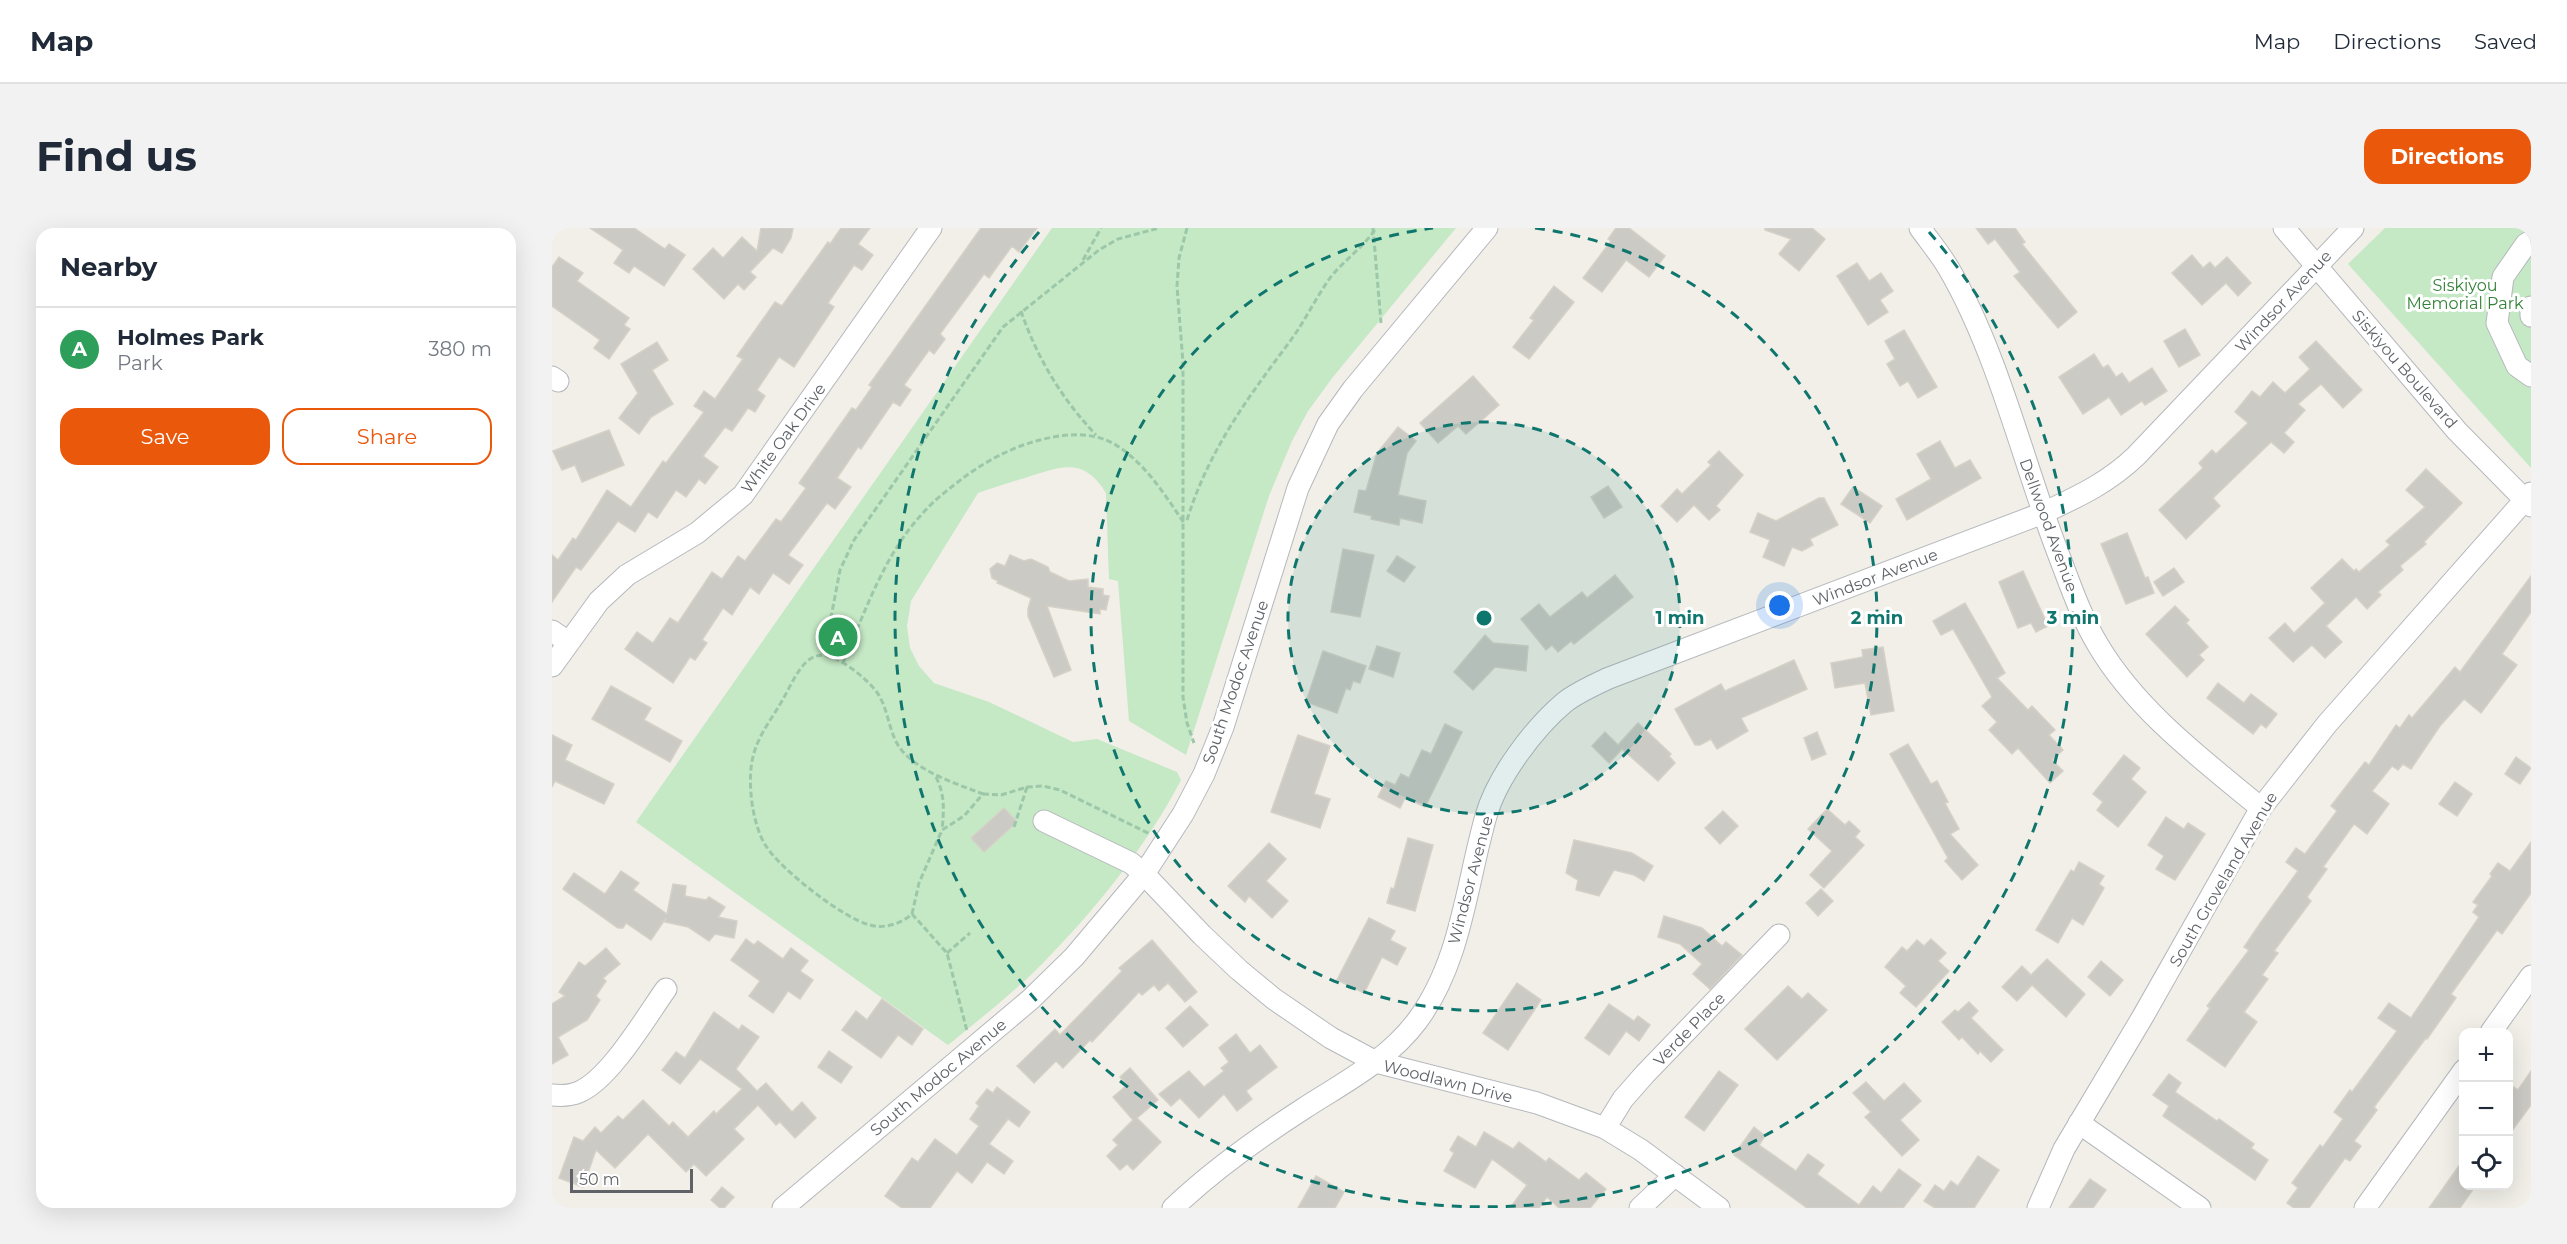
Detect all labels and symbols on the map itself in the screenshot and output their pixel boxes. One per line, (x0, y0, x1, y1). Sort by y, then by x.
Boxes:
street label: Windsor Avenue (2231, 246, 2335, 356)
park label: Siskiyou Memorial Park (2406, 276, 2524, 313)
street label: Siskiyou Boulevard (2348, 306, 2461, 432)
street label: White Oak Drive (737, 380, 830, 497)
street label: Dellwood Avenue (2016, 456, 2082, 595)
street label: Windsor Avenue (1810, 545, 1940, 610)
your location (1765, 591, 1794, 620)
street label: South Modoc Avenue (1199, 598, 1272, 767)
text: 1 min (1656, 607, 1704, 629)
text: 2 min (1851, 607, 1903, 629)
text: 3 min (2046, 607, 2099, 629)
centre of rings (1474, 608, 1494, 628)
pin: A (818, 614, 858, 660)
street label: South Groveland Avenue (2166, 789, 2281, 970)
street label: Windsor Avenue (1444, 814, 1497, 946)
street label: Verde Place (1650, 989, 1729, 1070)
street label: South Modoc Avenue (866, 1015, 1010, 1140)
street label: Woodlawn Drive (1381, 1056, 1514, 1107)
scale bar (570, 1166, 693, 1194)

